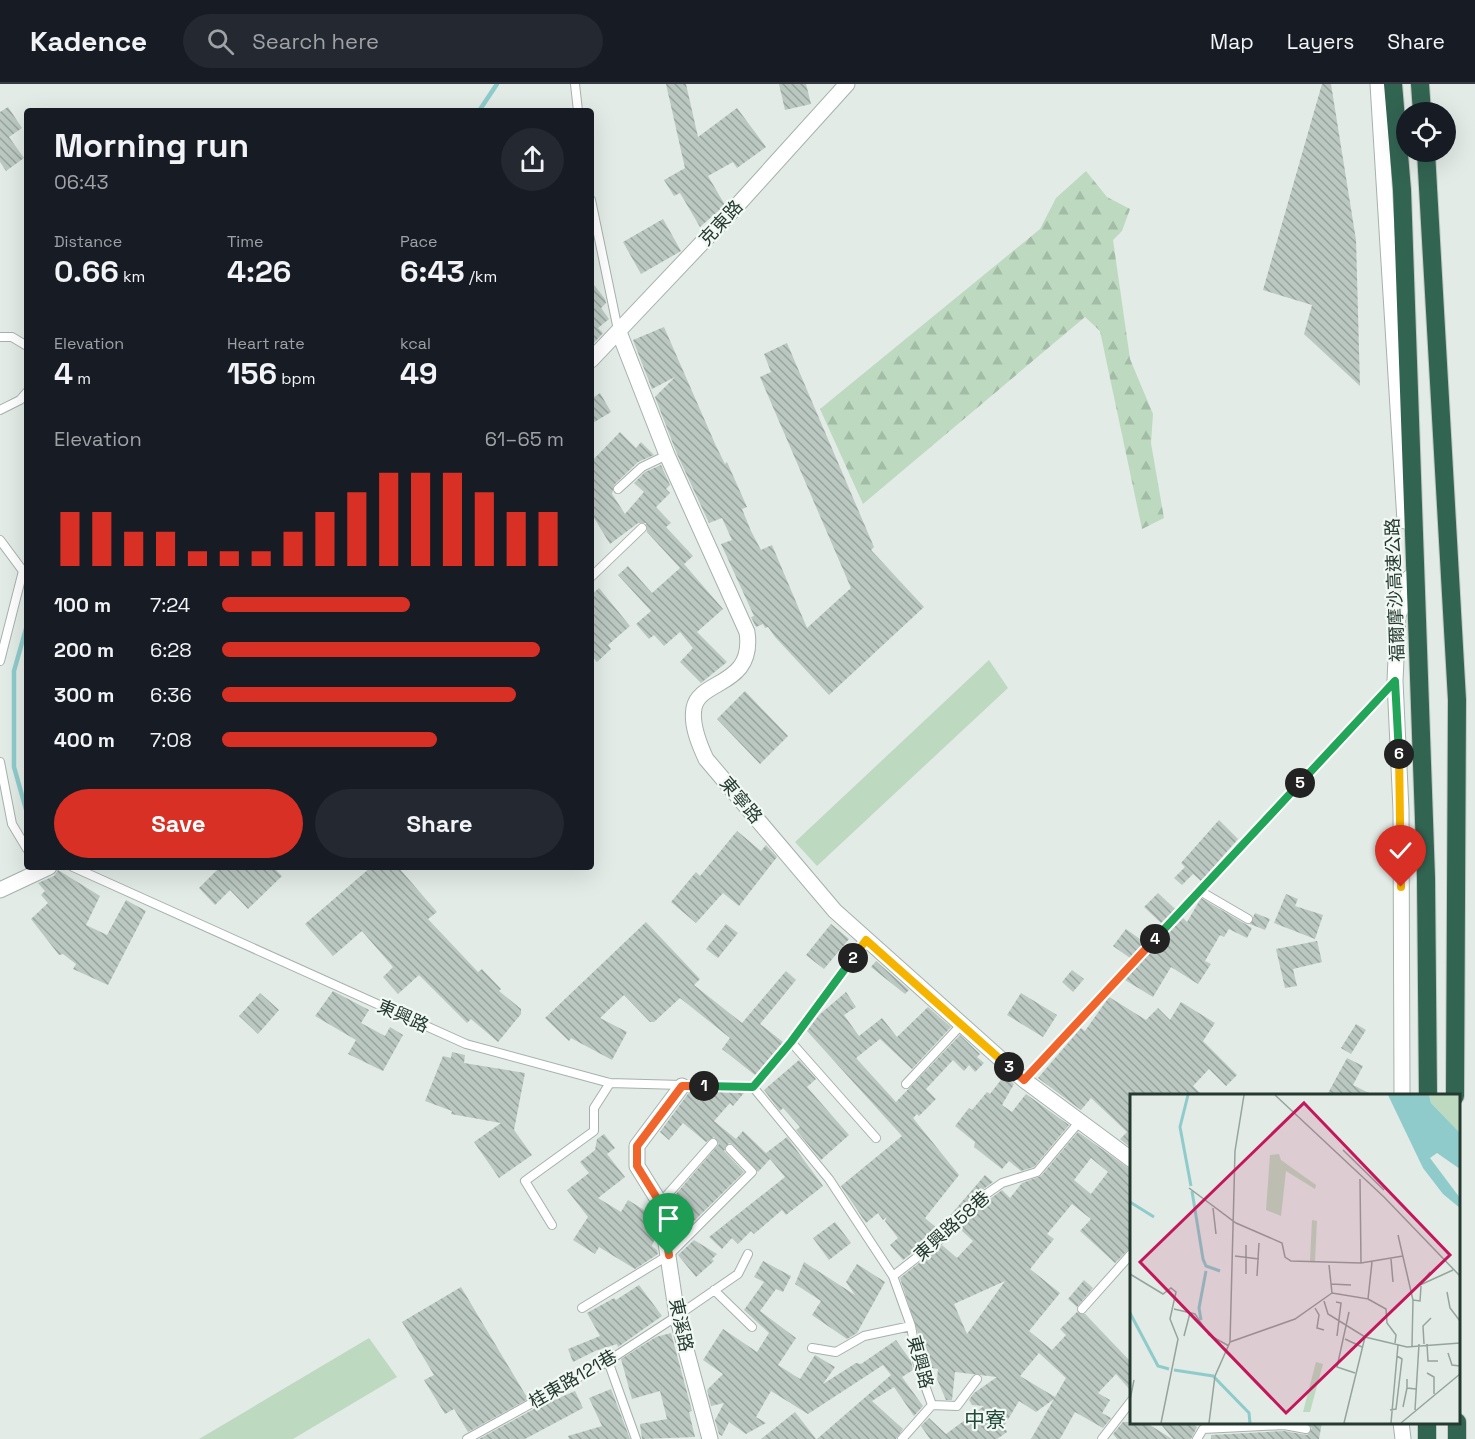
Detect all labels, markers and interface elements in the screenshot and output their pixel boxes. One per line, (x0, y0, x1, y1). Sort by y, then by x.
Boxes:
search box (183, 14, 603, 68)
text: Kadence (30, 23, 147, 59)
icon: search (204, 25, 237, 58)
text: Search here (252, 27, 379, 55)
text: Map (1210, 28, 1254, 55)
text: Layers (1287, 28, 1354, 55)
text: Share (1387, 28, 1445, 55)
map controls (1396, 102, 1456, 162)
button: locate (1396, 102, 1456, 162)
text: Morning run (54, 125, 249, 167)
button: share (501, 128, 564, 191)
text: 06:43 (54, 169, 109, 195)
street label: 克東路 (694, 195, 747, 250)
text: Distance (54, 231, 122, 252)
text: Time (227, 231, 263, 252)
text: Pace (400, 231, 437, 252)
text: 0.66 (54, 252, 119, 291)
text: 4:26 (227, 252, 291, 291)
text: 6:43 (400, 252, 465, 291)
text: km (119, 266, 145, 287)
text: /km (465, 266, 497, 287)
text: Elevation (54, 333, 124, 354)
text: Heart rate (227, 333, 305, 354)
text: kcal (400, 333, 431, 354)
text: 4 (54, 354, 73, 393)
text: 156 (227, 354, 277, 393)
text: 49 (400, 354, 438, 393)
text: m (73, 368, 91, 389)
text: bpm (277, 368, 316, 389)
text: Elevation (54, 426, 142, 452)
text: 61–65 m (485, 426, 564, 452)
street label: 福爾摩沙高速公路 (1380, 518, 1409, 662)
text: 100 m (54, 592, 111, 618)
text: 7:24 (150, 592, 190, 618)
text: 200 m (54, 637, 114, 663)
text: 6:28 (150, 637, 192, 663)
text: 300 m (54, 682, 114, 708)
text: 6:36 (150, 682, 192, 708)
text: 400 m (54, 727, 115, 753)
text: 7:08 (150, 727, 192, 753)
pin: 6 (1384, 739, 1414, 769)
text: 6 (1394, 743, 1404, 764)
pin: 5 (1285, 768, 1315, 798)
street label: 東寧路 (715, 772, 768, 828)
text: 5 (1295, 772, 1305, 793)
button: Save (54, 789, 303, 858)
button: Share (315, 789, 564, 858)
pin (1375, 825, 1426, 887)
icon: check (1384, 834, 1417, 867)
pin: 4 (1140, 924, 1170, 954)
text: 4 (1150, 928, 1160, 949)
pin: 2 (838, 943, 868, 973)
text: 2 (848, 947, 858, 968)
street label: 東興路 (374, 994, 433, 1037)
pin: 3 (994, 1052, 1024, 1082)
text: 3 (1004, 1056, 1014, 1077)
pin: 1 (689, 1071, 719, 1101)
text: 1 (700, 1075, 708, 1096)
inset map (1130, 1094, 1460, 1424)
street label: 東興路58巷 (909, 1186, 994, 1266)
pin (643, 1193, 694, 1255)
icon: arrive (652, 1202, 685, 1235)
street label: 東溪路 (665, 1296, 698, 1354)
street label: 東興路 (902, 1333, 939, 1391)
street label: 桂東路121巷 (525, 1344, 621, 1413)
district label: 中寮 (964, 1406, 1006, 1433)

